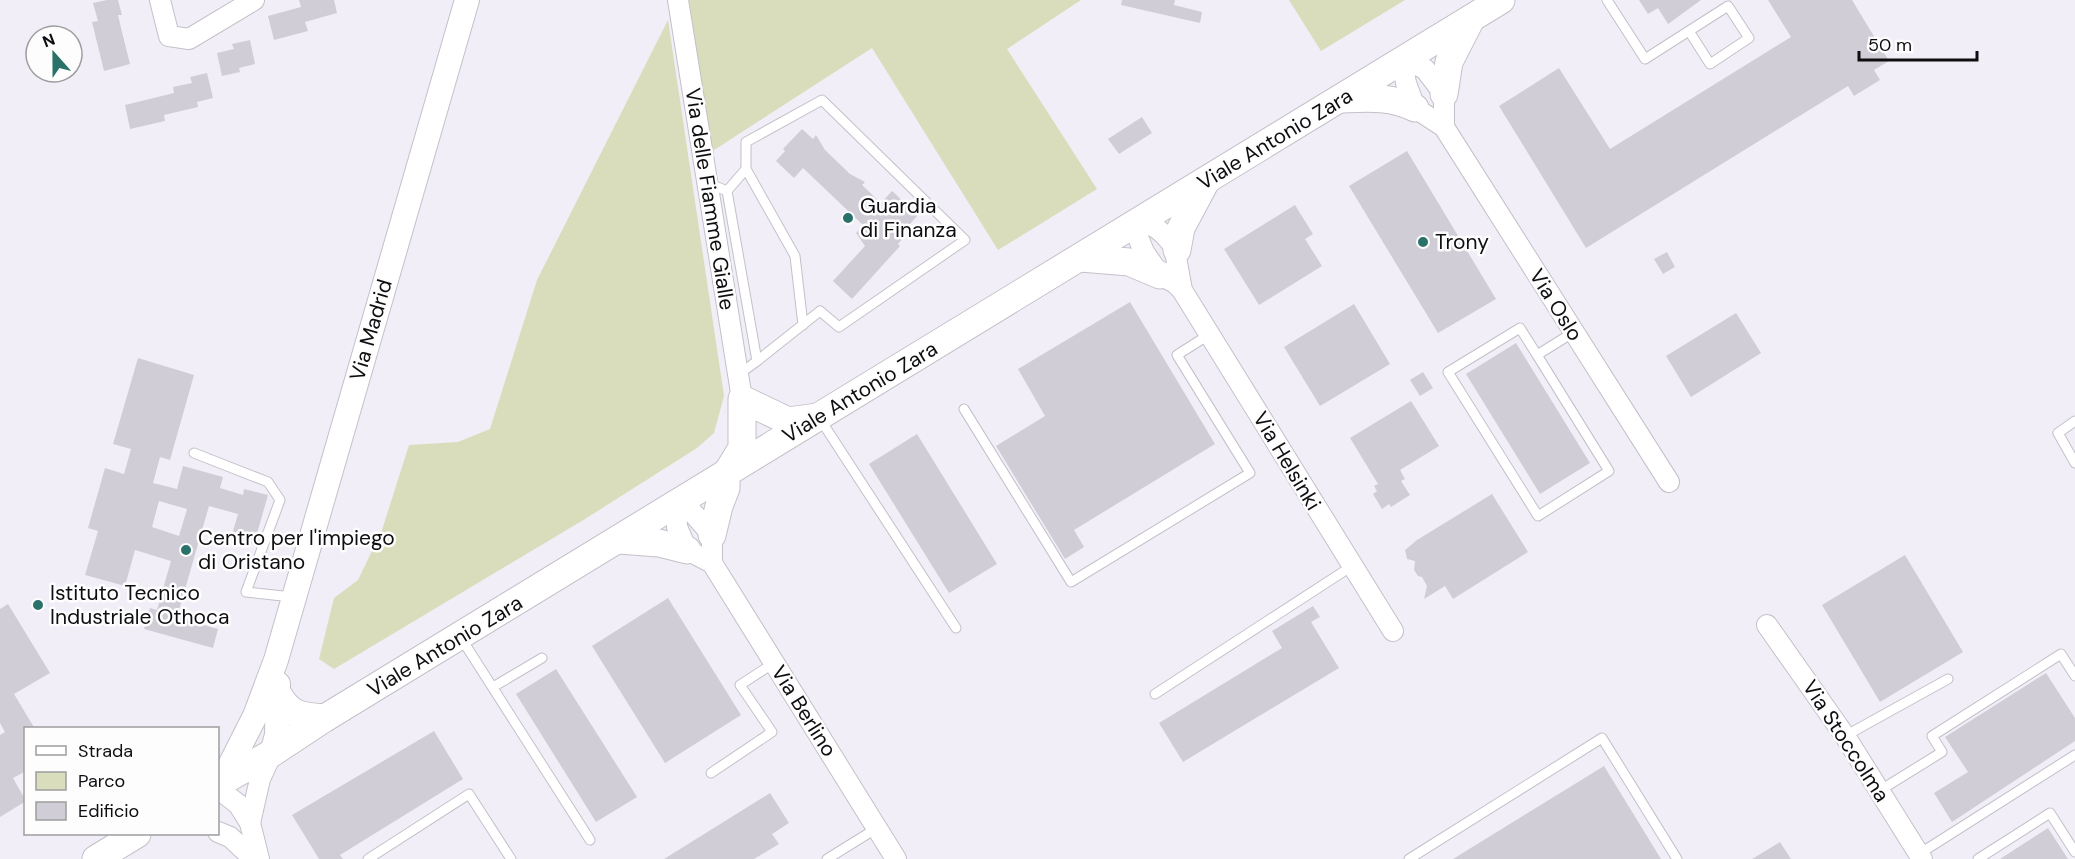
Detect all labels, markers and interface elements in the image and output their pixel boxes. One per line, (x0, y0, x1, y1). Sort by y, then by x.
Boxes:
north arrow (24, 24, 84, 84)
scale bar (1859, 24, 1978, 62)
text: N (40, 29, 58, 52)
text: 50 m (1868, 33, 1912, 57)
street label: Viale Antonio Zara (1192, 82, 1358, 196)
street label: Via delle Fiamme Gialle (679, 86, 741, 312)
place label: Guardia di Finanza (860, 192, 957, 244)
marker: Guardia di Finanza (841, 211, 855, 225)
place label: Trony (1435, 228, 1489, 256)
marker: Trony (1416, 235, 1430, 249)
street label: Via Oslo (1523, 264, 1589, 346)
street label: Via Madrid (343, 276, 399, 384)
street label: Viale Antonio Zara (777, 335, 943, 449)
street label: Via Helsinki (1247, 407, 1327, 515)
place label: Centro per l'impiego di Oristano (198, 524, 395, 576)
marker: Centro per l'impiego di Oristano (179, 543, 193, 557)
place label: Istituto Tecnico Industriale Othoca (50, 579, 229, 631)
street label: Viale Antonio Zara (362, 589, 528, 703)
marker: Istituto Tecnico Industriale Othoca (31, 598, 45, 612)
street label: Via Berlino (765, 660, 843, 762)
street label: Via Stoccolma (1796, 675, 1896, 807)
legend (24, 727, 219, 835)
text: Strada (78, 739, 133, 763)
text: Parco (78, 769, 125, 793)
text: Edificio (78, 799, 139, 823)

